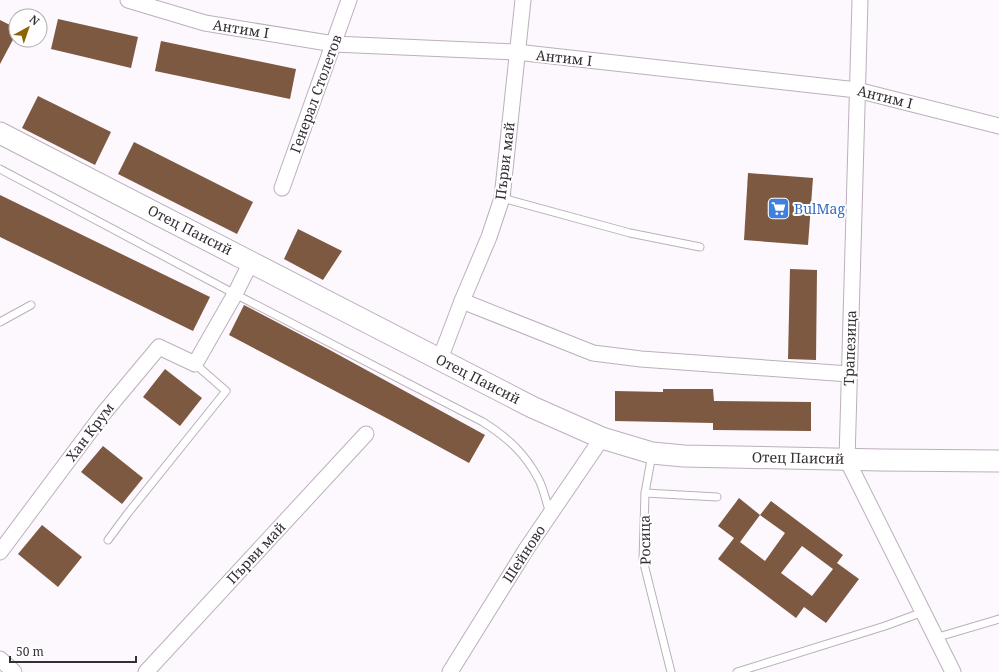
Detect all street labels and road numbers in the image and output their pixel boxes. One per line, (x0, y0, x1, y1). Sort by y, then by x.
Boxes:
street label: Антим I (212, 15, 270, 42)
street label: Генерал Столетов (285, 32, 346, 156)
street label: Антим I (535, 45, 593, 70)
street label: Антим I (855, 80, 915, 113)
street label: Първи май (490, 121, 519, 201)
street label: Отец Паисий (145, 200, 236, 259)
street label: Трапезица (839, 310, 860, 386)
street label: Отец Паисий (433, 349, 524, 408)
street label: Хан Крум (61, 399, 118, 465)
street label: Отец Паисий (752, 447, 844, 468)
street label: Росица (635, 515, 654, 565)
street label: Първи май (222, 518, 289, 588)
street label: Шейново (498, 521, 549, 586)

